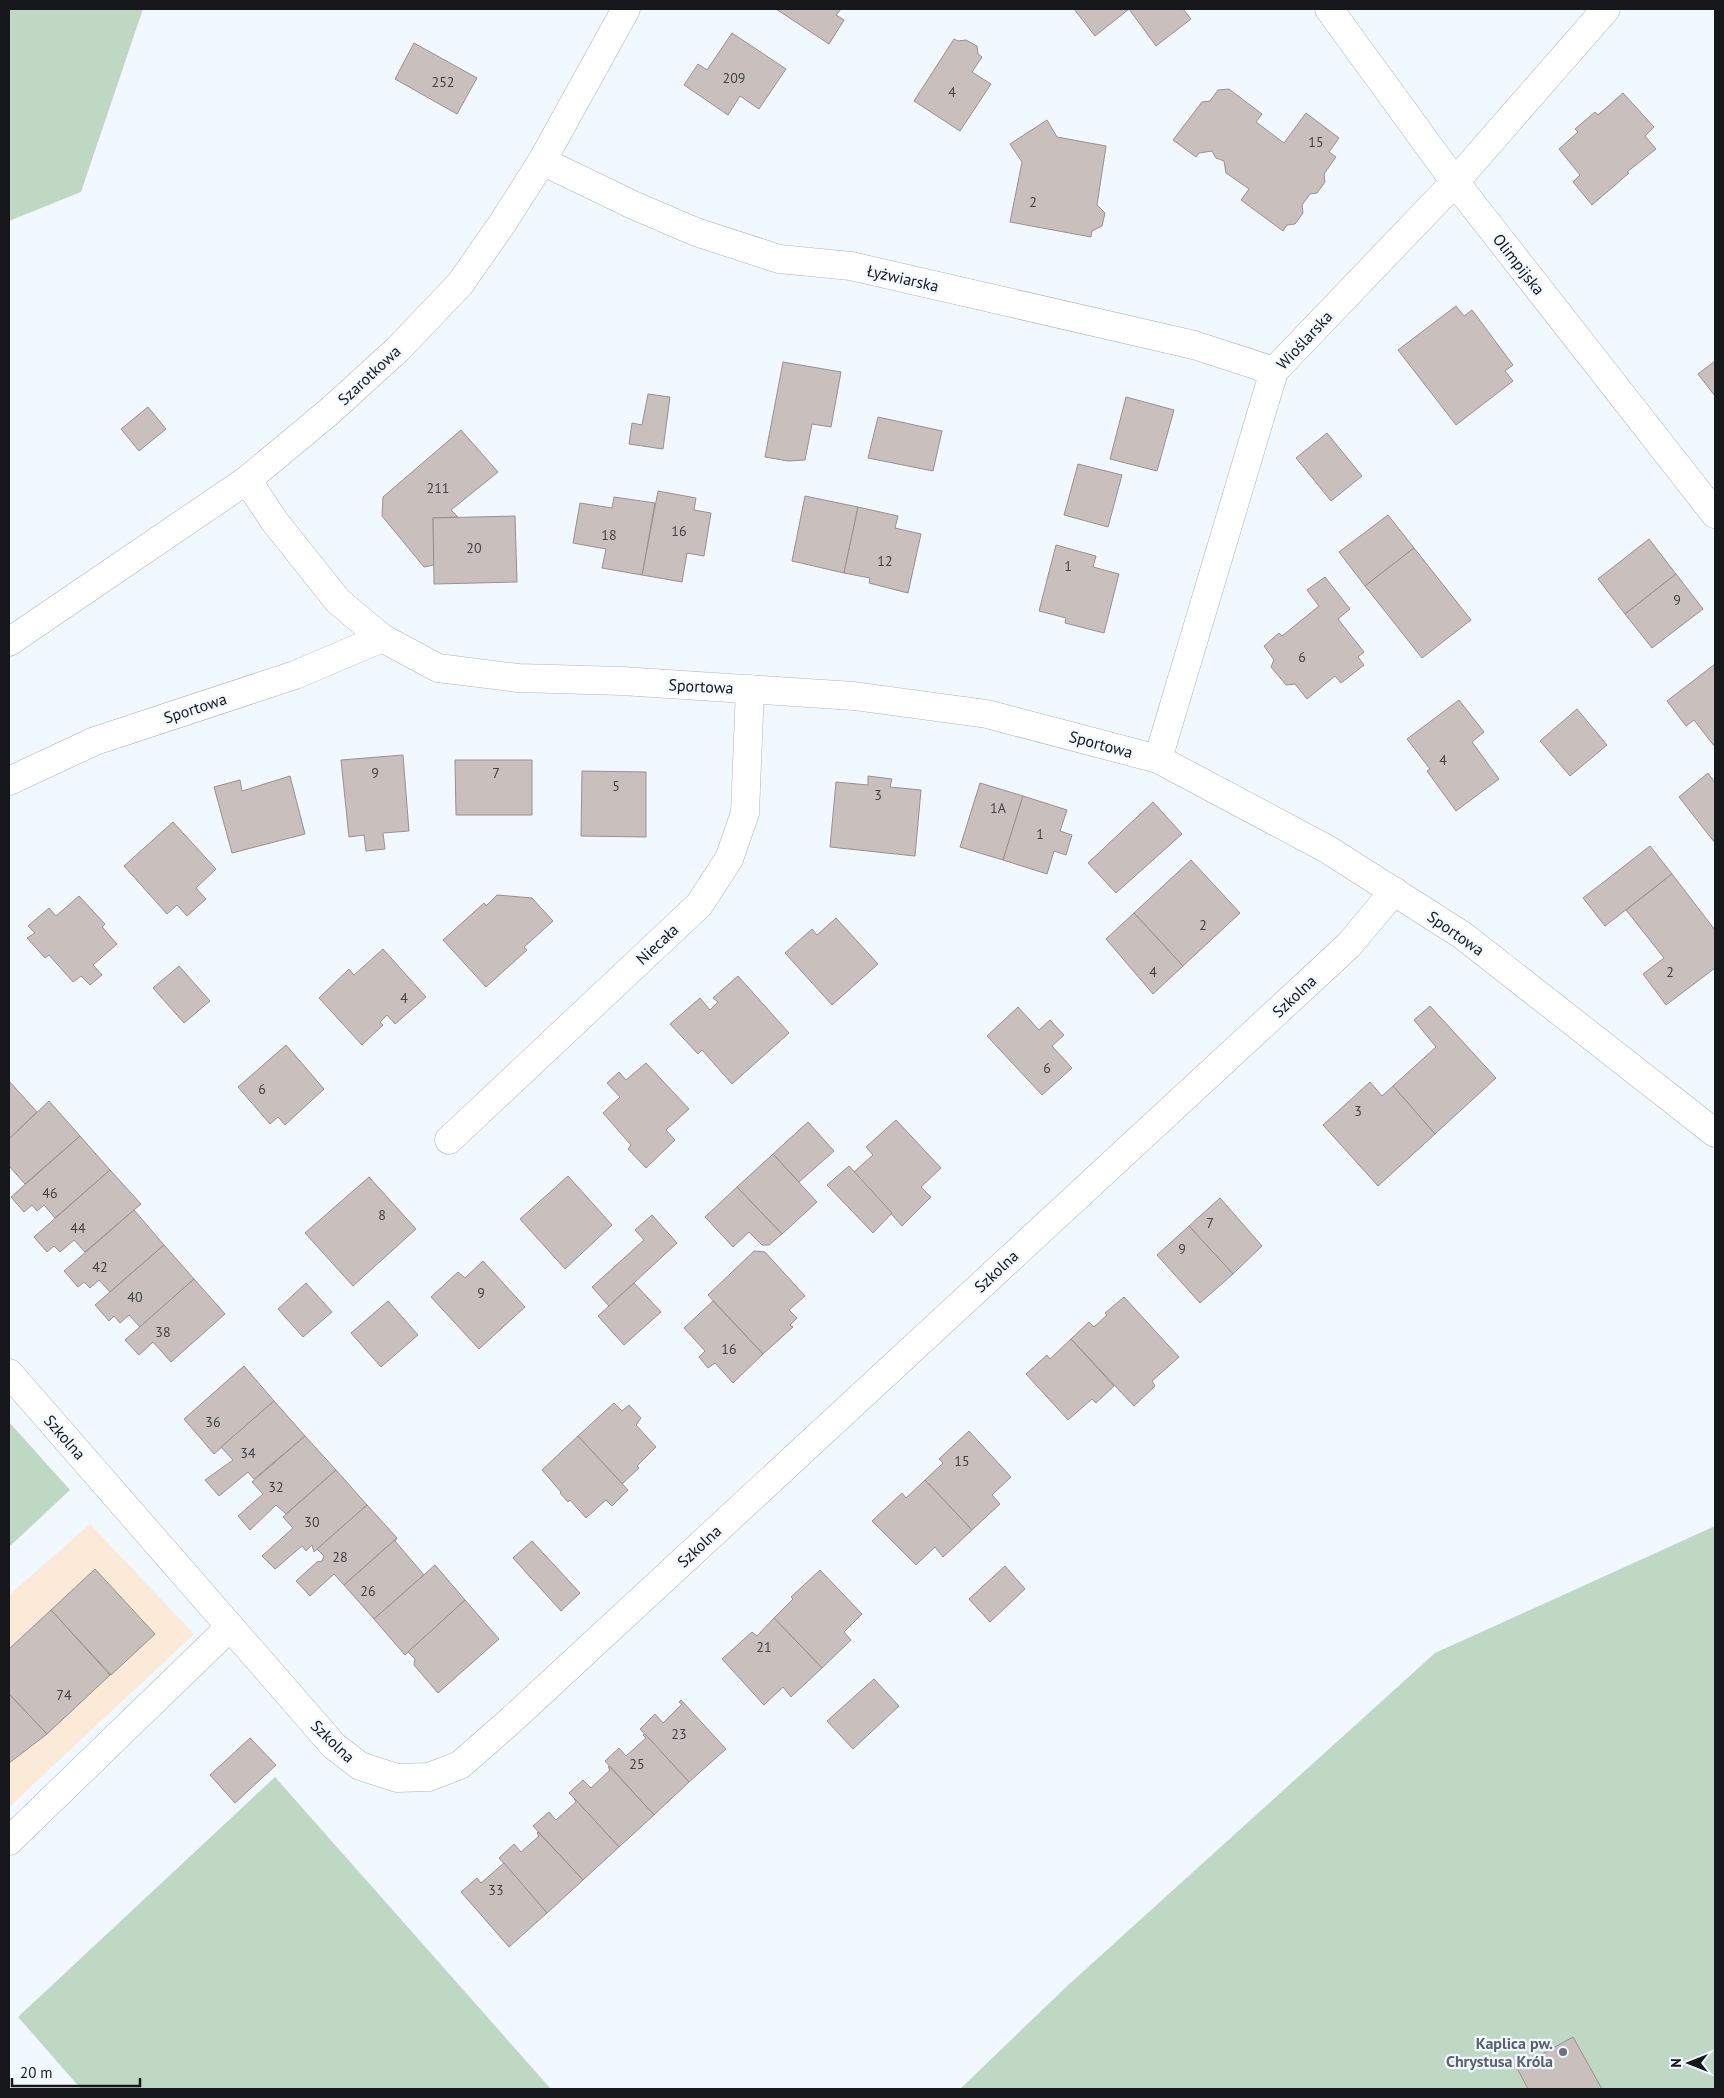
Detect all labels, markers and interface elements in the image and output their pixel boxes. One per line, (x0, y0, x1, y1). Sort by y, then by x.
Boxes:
house number: 209 (723, 69, 745, 87)
house number: 252 (432, 73, 454, 91)
house number: 4 (948, 83, 956, 101)
house number: 15 (1308, 133, 1324, 151)
house number: 2 (1029, 193, 1037, 211)
street label: Olimpijska (1489, 229, 1549, 299)
street label: Łyżwiarska (865, 260, 941, 296)
street label: Wioślarska (1272, 306, 1336, 374)
street label: Szarotkowa (333, 341, 405, 409)
house number: 211 (427, 479, 449, 497)
house number: 16 (671, 522, 687, 540)
house number: 18 (601, 526, 617, 544)
house number: 20 (466, 539, 482, 557)
house number: 12 (877, 552, 893, 570)
house number: 1 (1064, 557, 1072, 575)
house number: 9 (1673, 591, 1681, 609)
house number: 6 (1298, 648, 1306, 666)
street label: Sportowa (668, 674, 734, 698)
street label: Sportowa (161, 688, 229, 728)
street label: Sportowa (1067, 726, 1135, 762)
house number: 4 (1439, 751, 1447, 769)
house number: 9 (371, 764, 379, 782)
house number: 7 (492, 764, 500, 782)
house number: 5 (612, 777, 620, 795)
house number: 3 (874, 786, 882, 804)
house number: 1A (990, 799, 1007, 817)
house number: 1 (1036, 825, 1044, 843)
street label: Sportowa (1424, 906, 1488, 960)
house number: 2 (1199, 916, 1207, 934)
street label: Niecała (632, 919, 682, 969)
house number: 4 (1149, 963, 1157, 981)
house number: 2 (1666, 963, 1674, 981)
street label: Szkolna (1268, 971, 1320, 1021)
house number: 4 (400, 989, 408, 1007)
house number: 6 (1043, 1059, 1051, 1077)
house number: 6 (258, 1080, 266, 1098)
house number: 3 (1354, 1102, 1362, 1120)
house number: 46 (42, 1184, 58, 1202)
house number: 8 (378, 1206, 386, 1224)
house number: 7 (1206, 1214, 1214, 1232)
house number: 44 (70, 1219, 86, 1237)
house number: 9 (1178, 1240, 1186, 1258)
street label: Szkolna (970, 1246, 1022, 1296)
house number: 42 (92, 1258, 108, 1276)
house number: 9 (477, 1284, 485, 1302)
house number: 40 (127, 1288, 143, 1306)
house number: 38 (155, 1323, 171, 1341)
house number: 16 (721, 1340, 737, 1358)
street label: Szkolna (40, 1410, 90, 1464)
house number: 36 (205, 1413, 221, 1431)
house number: 34 (240, 1444, 256, 1462)
house number: 15 (954, 1452, 970, 1470)
house number: 32 (268, 1478, 284, 1496)
house number: 30 (304, 1513, 320, 1531)
street label: Szkolna (673, 1521, 725, 1571)
house number: 28 (332, 1548, 348, 1566)
house number: 26 (360, 1582, 376, 1600)
house number: 21 (756, 1638, 772, 1656)
house number: 74 (56, 1686, 72, 1704)
street label: Szkolna (307, 1715, 359, 1767)
house number: 23 (671, 1725, 687, 1743)
house number: 25 (629, 1755, 645, 1773)
house number: 33 (488, 1881, 504, 1899)
place label: Kaplica pw. Chrystusa Króla (1446, 2033, 1553, 2071)
north arrow (1664, 2038, 1714, 2088)
marker: Kaplica pw. Chrystusa Króla (1557, 2046, 1569, 2058)
scale bar (12, 2056, 140, 2088)
text: N (1667, 2058, 1685, 2068)
text: 20 m (20, 2063, 53, 2082)

